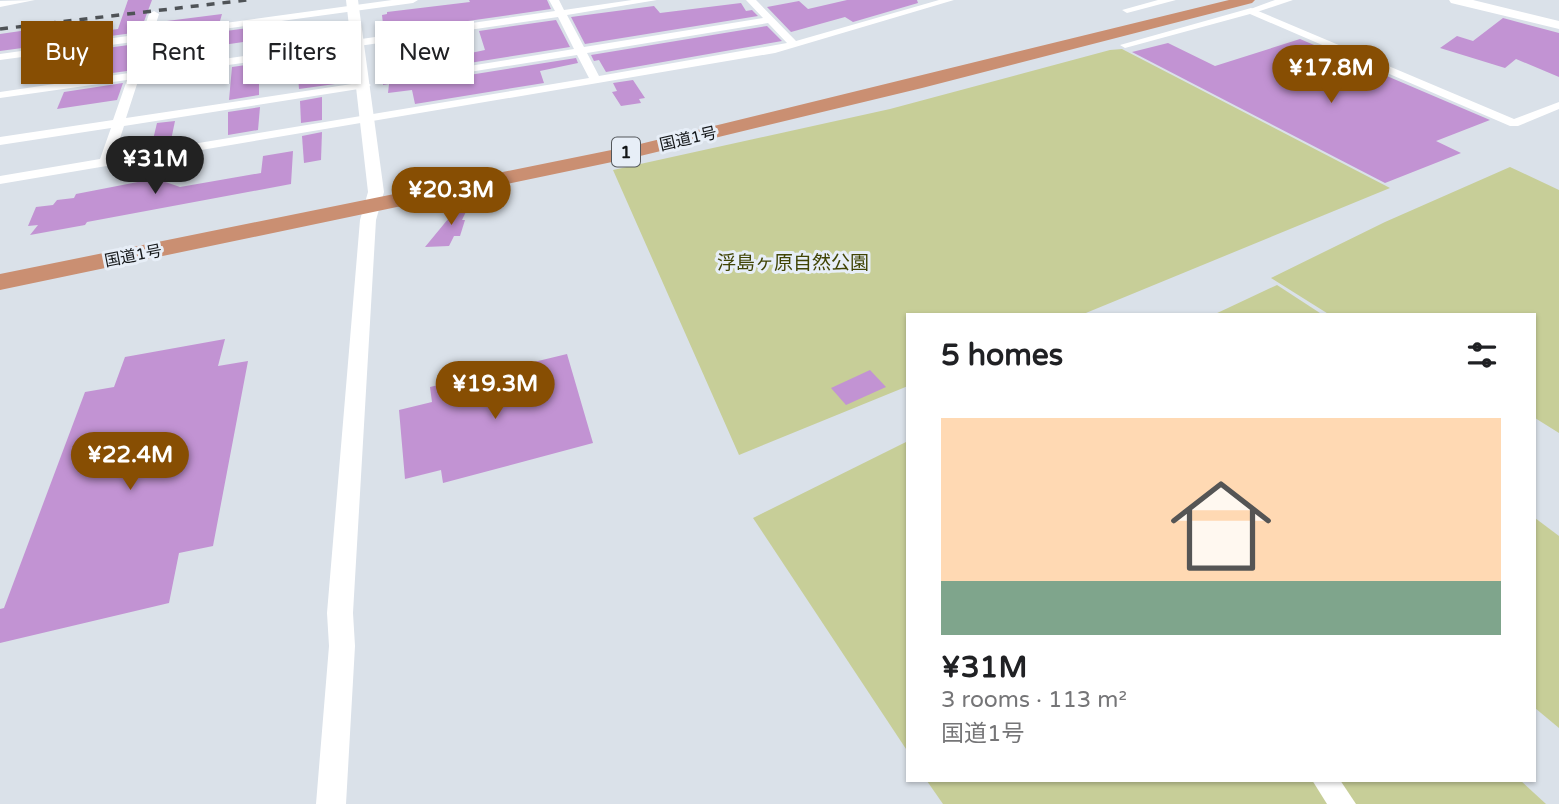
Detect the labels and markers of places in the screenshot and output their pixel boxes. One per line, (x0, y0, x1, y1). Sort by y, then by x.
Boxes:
pin: ¥17.8M (1274, 46, 1388, 105)
pin: ¥31M (114, 136, 196, 196)
pin: ¥20.3M (394, 168, 508, 227)
pin: ¥19.3M (438, 362, 552, 421)
pin: ¥22.4M (73, 433, 187, 492)

